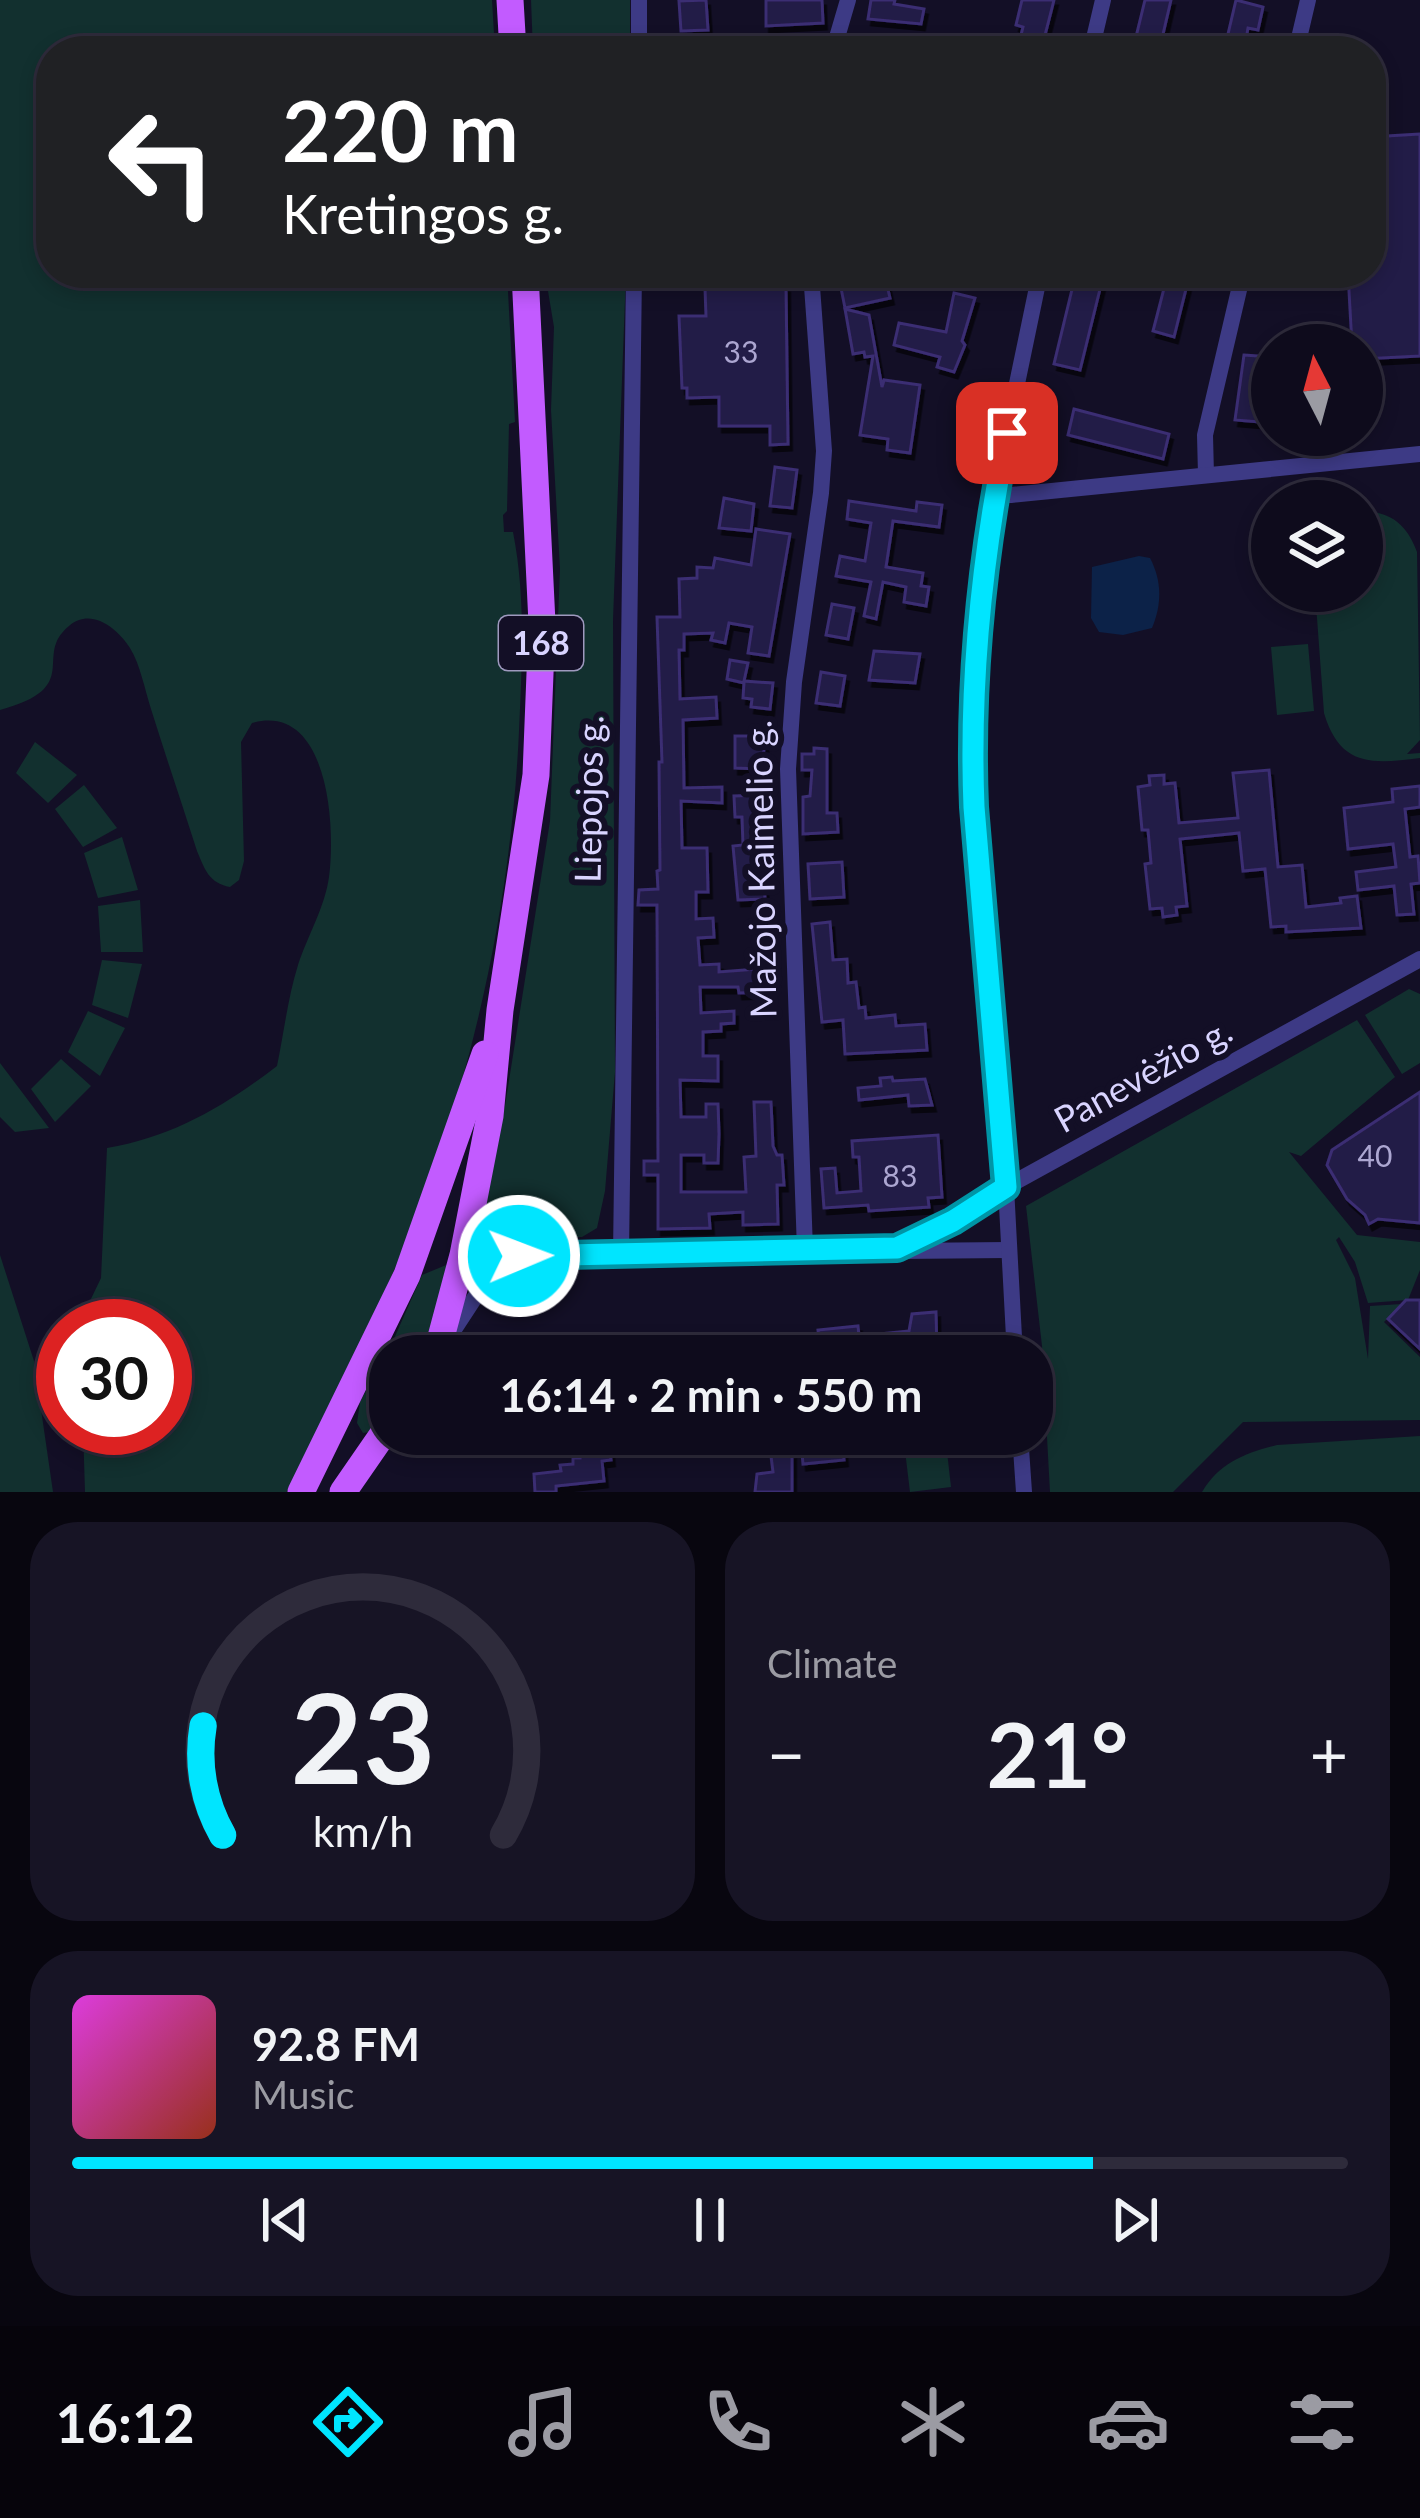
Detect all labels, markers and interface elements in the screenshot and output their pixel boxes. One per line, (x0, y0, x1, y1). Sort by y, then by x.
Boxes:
text: 220 m (282, 79, 519, 180)
icon: left (84, 84, 240, 240)
text: Kretingos g. (282, 181, 564, 246)
north arrow (1251, 324, 1383, 456)
map controls (1251, 324, 1383, 612)
house number: 33 (724, 333, 758, 369)
pin (956, 382, 1058, 484)
icon: arrive (974, 400, 1040, 466)
button: layers (1251, 480, 1383, 612)
road number: 168 (499, 616, 583, 670)
street label: Liepojos g. (565, 715, 611, 883)
street label: Mažojo Kaimelio g. (735, 720, 785, 1019)
street label: Panevėžio g. (1046, 1007, 1239, 1141)
house number: 40 (1358, 1137, 1392, 1173)
house number: 83 (883, 1157, 917, 1193)
position arrow (456, 1193, 582, 1319)
speed limit sign: 30 (36, 1299, 192, 1455)
text: 16:14 · 2 min · 550 m (500, 1368, 922, 1422)
text: Climate (767, 1640, 897, 1686)
text: 23 (290, 1661, 435, 1811)
text: 21° (987, 1699, 1128, 1807)
text: − (767, 1714, 805, 1793)
text: + (1310, 1714, 1348, 1793)
text: km/h (312, 1804, 413, 1855)
text: 92.8 FM (252, 2017, 420, 2071)
text: Music (252, 2071, 354, 2117)
icon: previous (252, 2187, 318, 2253)
icon: pause (677, 2187, 743, 2253)
icon: next (1102, 2187, 1168, 2253)
icon: directions (306, 2380, 390, 2464)
icon: music (501, 2380, 585, 2464)
icon: phone (696, 2380, 780, 2464)
icon: climate (891, 2380, 975, 2464)
icon: car (1086, 2380, 1170, 2464)
icon: filters (1280, 2380, 1364, 2464)
text: 16:12 (55, 2390, 195, 2455)

